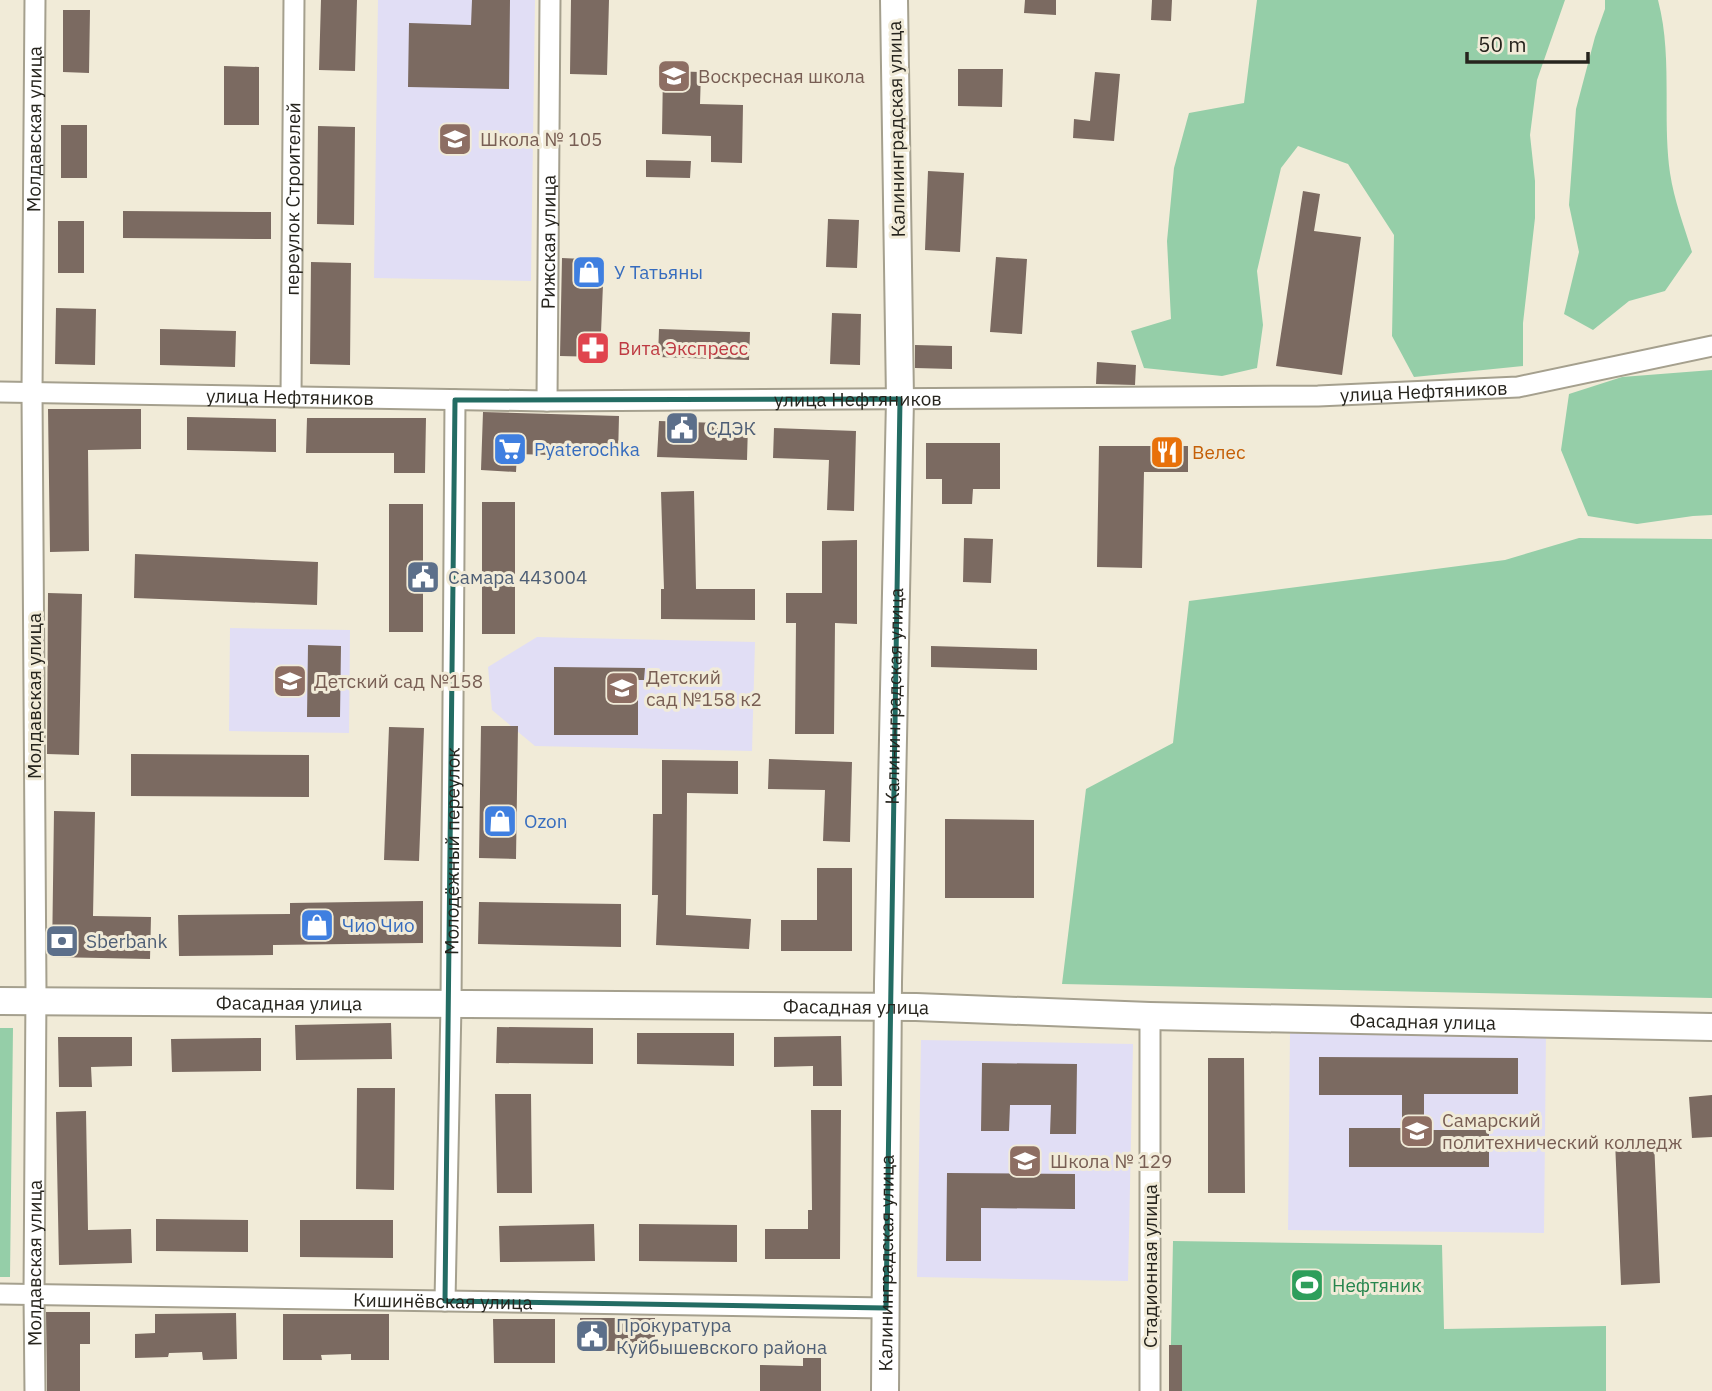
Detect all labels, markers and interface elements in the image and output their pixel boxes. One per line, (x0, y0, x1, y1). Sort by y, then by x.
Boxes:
street label: Калининградская улица (882, 20, 910, 238)
scale bar (1467, 21, 1588, 65)
text: 50 m (1478, 30, 1527, 58)
street label: Молдавская улица (21, 46, 47, 212)
school or university icon: Воскресная школа (655, 57, 693, 95)
place label: Воскресная школа (698, 64, 865, 88)
street label: переулок Строителей (280, 102, 305, 296)
school or university icon: Школа № 105 (436, 120, 474, 158)
place label: Школа № 105 (480, 127, 602, 151)
street label: Рижская улица (536, 175, 561, 309)
shop icon: У Татьяны (570, 253, 608, 291)
place label: У Татьяны (614, 260, 703, 284)
pharmacy icon: Вита Экспресс (574, 329, 612, 367)
place label: Вита Экспресс (618, 336, 748, 360)
street label: улица Нефтяников (1339, 375, 1508, 407)
street label: улица Нефтяников (206, 383, 374, 410)
street label: улица Нефтяников (774, 386, 942, 412)
public building icon: СДЭК (663, 409, 701, 447)
place label: СДЭК (706, 416, 756, 440)
supermarket icon: Pyaterochka (491, 430, 529, 468)
restaurant icon: Велес (1148, 433, 1186, 471)
place label: Pyaterochka (534, 437, 640, 461)
place label: Велес (1192, 440, 1246, 464)
public building icon: Самара 443004 (404, 558, 442, 596)
place label: Самара 443004 (448, 565, 587, 589)
street label: Калининградская улица (880, 587, 908, 805)
street label: Молдавская улица (22, 613, 46, 779)
school or university icon: Детский сад №158 (271, 662, 309, 700)
place label: Детский сад №158 к2 (646, 665, 762, 711)
place label: Детский сад №158 (314, 669, 483, 693)
school or university icon: Детский сад №158 к2 (603, 669, 641, 707)
street label: Молодёжный переулок (439, 747, 465, 955)
shop icon: Ozon (481, 802, 519, 840)
place label: Ozon (524, 809, 568, 833)
shop icon: Чио Чио (298, 906, 336, 944)
place label: Чио Чио (342, 913, 415, 937)
bank icon: Sberbank (43, 922, 81, 960)
place label: Sberbank (86, 929, 167, 953)
street label: Фасадная улица (216, 990, 362, 1015)
street label: Фасадная улица (783, 994, 930, 1019)
street label: Фасадная улица (1349, 1008, 1496, 1035)
place label: Самарский политехнический колледж (1442, 1108, 1682, 1154)
school or university icon: Самарский политехнический колледж (1398, 1112, 1436, 1150)
school or university icon: Школа № 129 (1006, 1142, 1044, 1180)
place label: Школа № 129 (1050, 1149, 1172, 1173)
street label: Калининградская улица (873, 1154, 899, 1372)
street label: Молдавская улица (22, 1180, 47, 1346)
street label: Стадионная улица (1138, 1184, 1162, 1348)
sports icon: Нефтяник (1288, 1266, 1326, 1304)
place label: Нефтяник (1332, 1273, 1422, 1297)
street label: Кишинёвская улица (353, 1288, 533, 1314)
place label: Прокуратура Куйбышевского района (616, 1313, 827, 1359)
public building icon: Прокуратура Куйбышевского района (573, 1317, 611, 1355)

